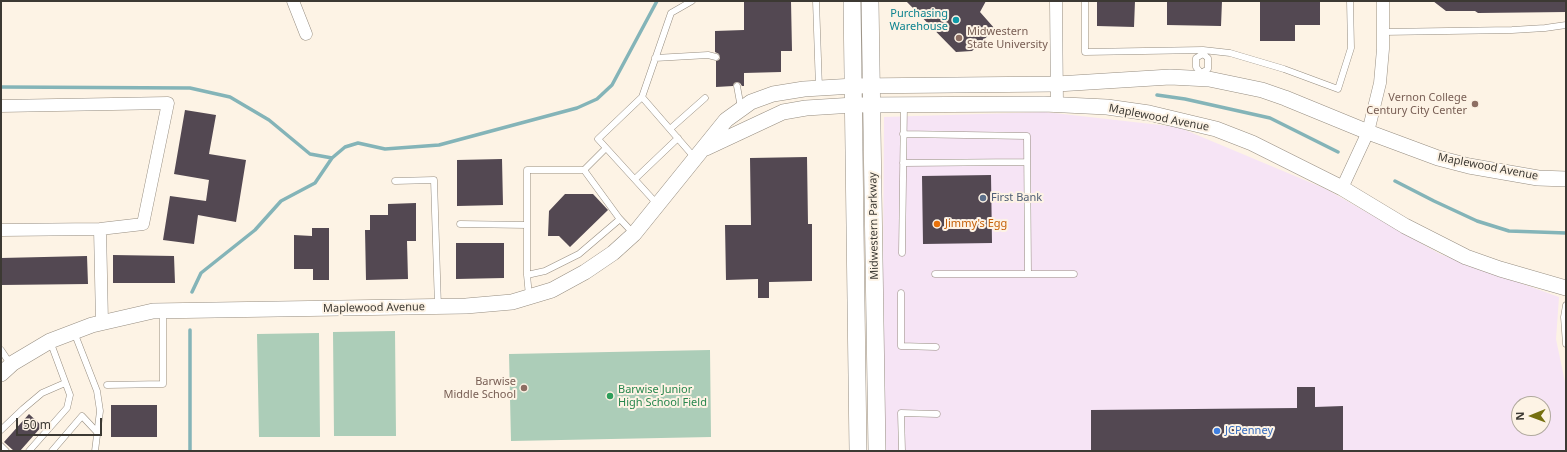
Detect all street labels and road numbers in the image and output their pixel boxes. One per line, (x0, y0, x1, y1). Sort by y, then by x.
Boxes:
street label: Maplewood Avenue (1108, 102, 1210, 134)
street label: Maplewood Avenue (1437, 151, 1539, 183)
street label: Midwestern Parkway (866, 172, 882, 280)
street label: Maplewood Avenue (323, 301, 425, 315)

